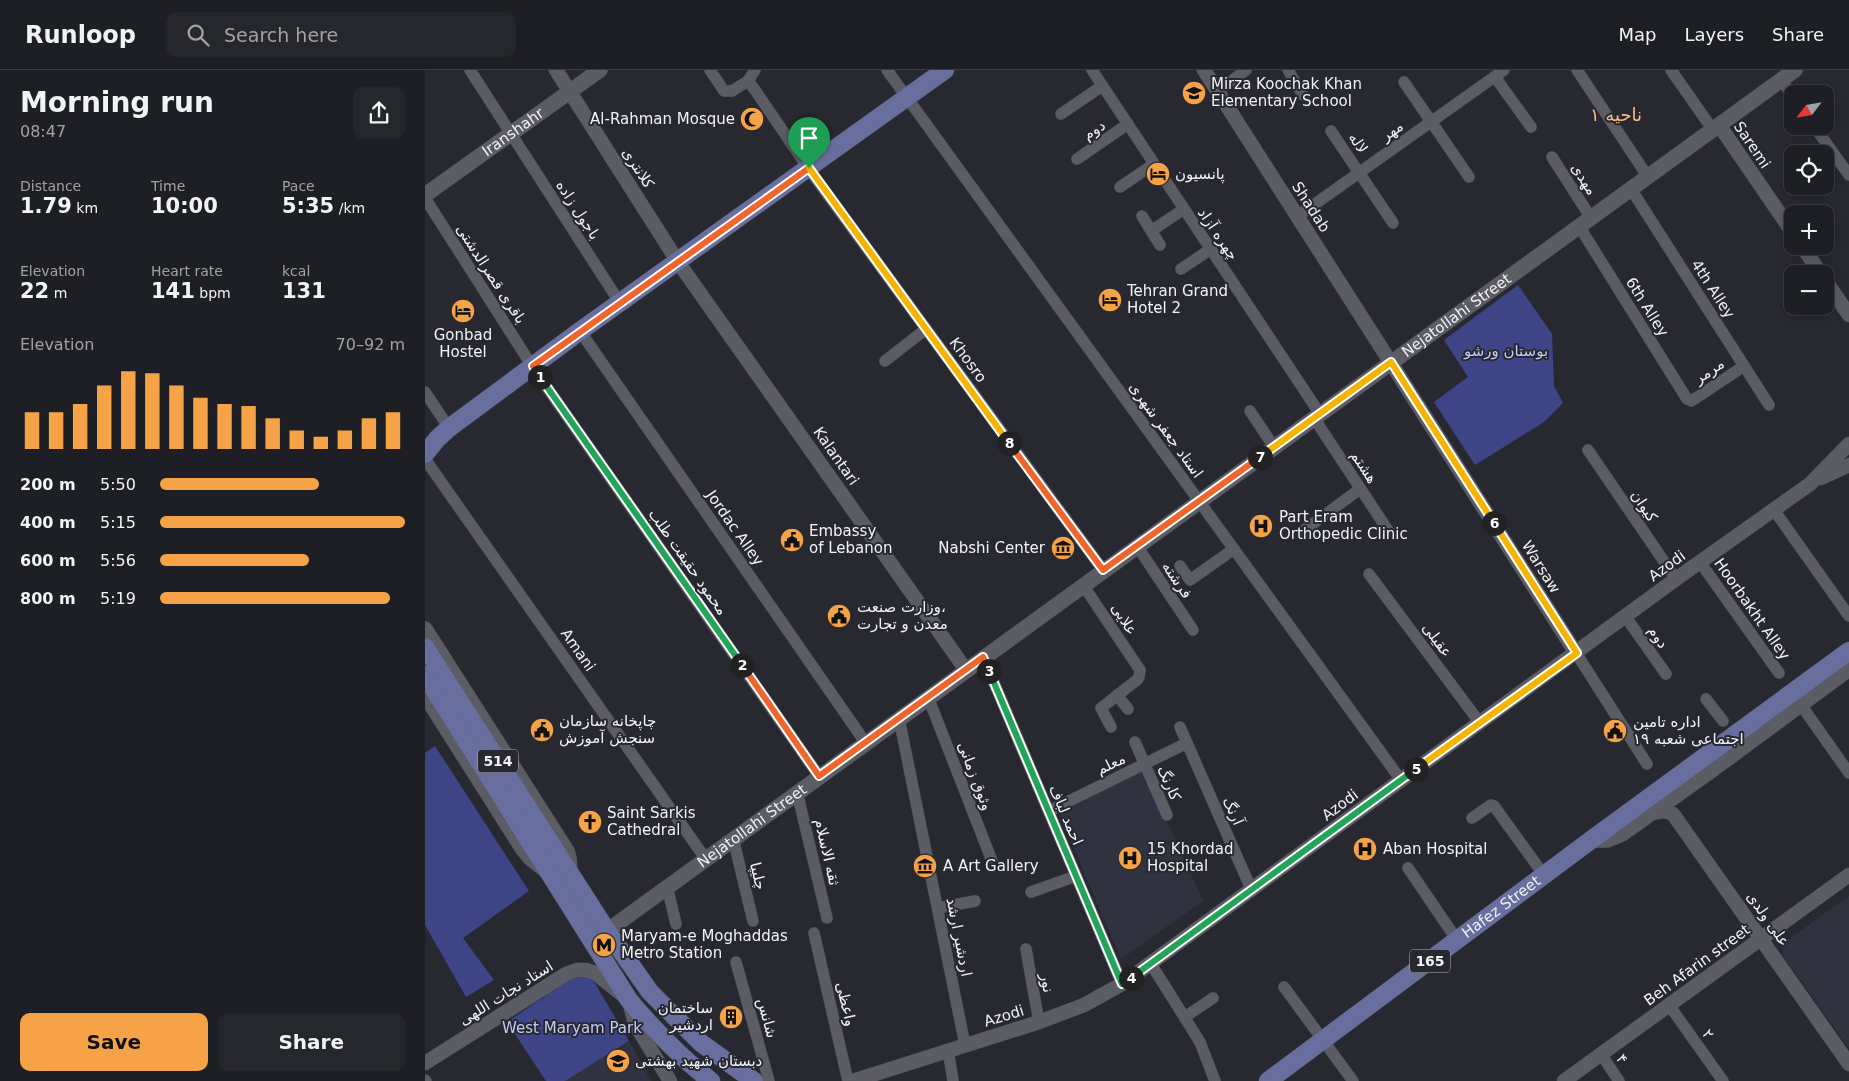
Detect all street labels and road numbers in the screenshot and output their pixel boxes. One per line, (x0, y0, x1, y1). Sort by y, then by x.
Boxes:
street label: Iranshahr (479, 104, 548, 160)
street label: دوم (1079, 116, 1109, 144)
street label: مهر (1377, 117, 1407, 146)
street label: Saremi (1730, 118, 1774, 172)
street label: لاله (1345, 129, 1371, 157)
street label: کلانتری (618, 144, 658, 192)
street label: مهدی (1567, 160, 1601, 198)
street label: باجول زاده (552, 177, 604, 243)
street label: Shadab (1288, 178, 1334, 236)
street label: چهره آزاد (1194, 204, 1242, 264)
street label: باقری قصرالدشتی (452, 221, 530, 327)
street label: 4th Alley (1687, 256, 1739, 322)
street label: Nejatollahi Street (1398, 270, 1515, 361)
street label: 6th Alley (1622, 274, 1672, 340)
street label: Khosro (946, 334, 990, 386)
street label: مرمر (1690, 354, 1728, 388)
street label: استاد جعفر شهری (1125, 379, 1207, 481)
street label: Kalantari (809, 423, 863, 489)
street label: هشتم (1347, 447, 1381, 487)
street label: Jordac Alley (702, 486, 768, 569)
street label: کیوان (1627, 487, 1662, 526)
street label: محمود حقیقت طلب (645, 505, 731, 619)
street label: Warsaw (1518, 537, 1564, 597)
street label: Azodi (1645, 547, 1689, 585)
street label: Hoorbakht Alley (1710, 555, 1794, 663)
street label: فرشته (1158, 558, 1196, 602)
street label: علایی (1107, 600, 1141, 638)
street label: عقیلی (1418, 619, 1456, 661)
street label: دوم (1644, 622, 1672, 652)
street label: Amani (557, 625, 599, 675)
street label: وثوق زمانی (954, 739, 996, 813)
road number: 514 (478, 749, 518, 772)
street label: معلم (1093, 749, 1129, 779)
street label: کارنگ (1154, 763, 1185, 804)
street label: Nejatollahi Street (694, 780, 810, 872)
street label: احمد لباف (1045, 782, 1087, 848)
street label: Azodi (1318, 785, 1362, 825)
street label: آرنگ (1219, 794, 1247, 829)
street label: ثقه الاسلام (811, 817, 843, 887)
street label: چلیپا (745, 860, 770, 892)
street label: Hafez Street (1458, 872, 1544, 942)
street label: علی ولدی (1743, 888, 1793, 950)
street label: اردشیر ارشد (943, 896, 975, 978)
street label: Beh Afarin street (1641, 920, 1754, 1009)
road number: 165 (1410, 949, 1450, 972)
street label: استاد نجات اللهی (456, 957, 556, 1029)
street label: نور (1036, 971, 1058, 994)
street label: واعظی (832, 980, 860, 1028)
street label: شانس (753, 996, 781, 1040)
street label: Azodi (982, 1001, 1026, 1031)
street label: ۲ (1698, 1025, 1718, 1043)
street label: ۴ (1612, 1051, 1632, 1067)

